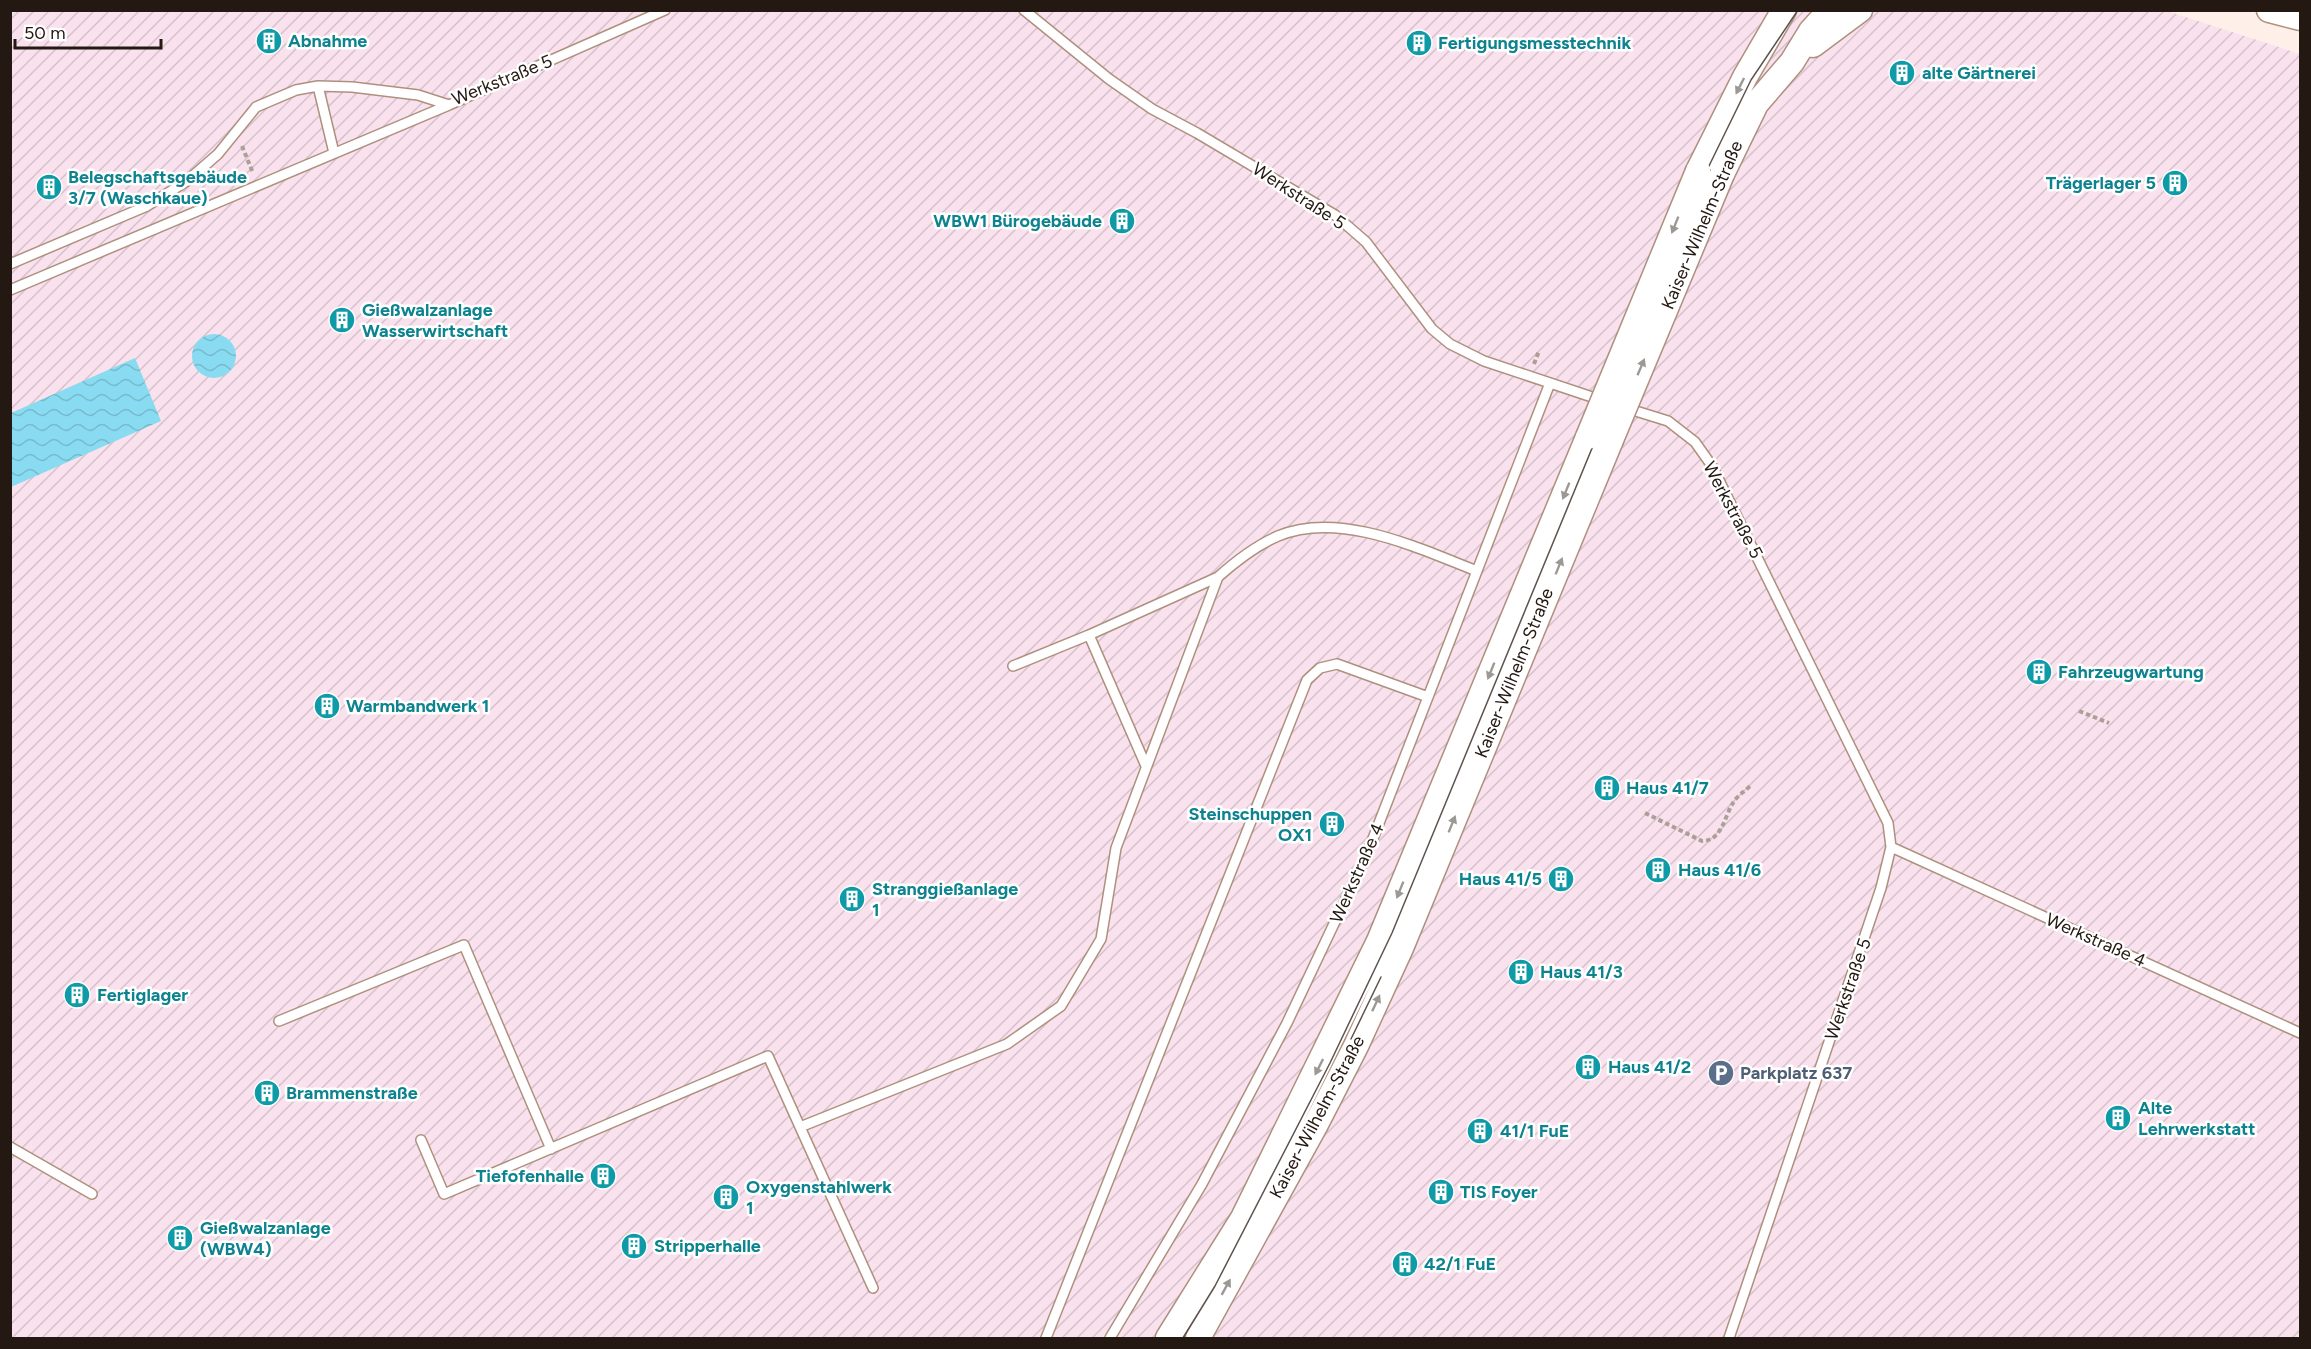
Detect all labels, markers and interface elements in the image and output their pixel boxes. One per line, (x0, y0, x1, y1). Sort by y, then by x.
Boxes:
scale bar (15, 12, 160, 50)
text: 50 m (24, 22, 66, 44)
building icon: Abnahme (254, 26, 284, 56)
building icon: Fertigungsmesstechnik (1404, 28, 1434, 58)
place label: Abnahme (288, 30, 367, 52)
place label: Fertigungsmesstechnik (1438, 32, 1632, 54)
street label: Werkstraße 5 (449, 50, 555, 110)
building icon: alte Gärtnerei (1887, 58, 1917, 88)
place label: alte Gärtnerei (1922, 62, 2036, 84)
one-way arrow (1735, 78, 1745, 95)
street label: Kaiser-Wilhelm-Straße (1656, 137, 1748, 313)
street label: Werkstraße 5 (1248, 158, 1350, 234)
place label: Belegschaftsgebäude 3/7 (Waschkaue) (68, 166, 247, 209)
building icon: Trägerlager 5 (2160, 168, 2190, 198)
building icon: Belegschaftsgebäude 3/7 (Waschkaue) (34, 172, 64, 202)
place label: Trägerlager 5 (2046, 172, 2156, 194)
building icon: WBW1 Bürogebäude (1107, 206, 1137, 236)
place label: WBW1 Bürogebäude (933, 210, 1102, 232)
one-way arrow (1671, 217, 1680, 234)
place label: Gießwalzanlage Wasserwirtschaft (362, 299, 508, 342)
building icon: Gießwalzanlage Wasserwirtschaft (327, 305, 357, 335)
one-way arrow (1636, 357, 1646, 375)
street label: Werkstraße 5 (1698, 458, 1768, 562)
one-way arrow (1561, 482, 1571, 500)
one-way arrow (1555, 557, 1564, 575)
street label: Kaiser-Wilhelm-Straße (1470, 585, 1558, 761)
building icon: Fahrzeugwartung (2024, 657, 2054, 687)
place label: Fahrzeugwartung (2058, 661, 2204, 683)
one-way arrow (1486, 662, 1495, 680)
building icon: Warmbandwerk 1 (312, 691, 342, 721)
place label: Warmbandwerk 1 (346, 695, 489, 717)
building icon: Haus 41/7 (1592, 773, 1622, 803)
place label: Haus 41/7 (1626, 777, 1709, 799)
place label: Steinschuppen OX1 (1189, 803, 1312, 846)
building icon: Steinschuppen OX1 (1317, 809, 1347, 839)
one-way arrow (1448, 815, 1457, 833)
street label: Werkstraße 4 (1325, 820, 1389, 926)
building icon: Haus 41/6 (1643, 855, 1673, 885)
place label: Haus 41/6 (1678, 859, 1761, 881)
building icon: Haus 41/5 (1546, 864, 1576, 894)
place label: Haus 41/5 (1459, 868, 1542, 890)
place label: Stranggießanlage 1 (872, 878, 1018, 921)
one-way arrow (1395, 881, 1404, 899)
building icon: Stranggießanlage 1 (837, 884, 867, 914)
street label: Werkstraße 4 (2043, 908, 2149, 972)
street label: Werkstraße 5 (1820, 935, 1876, 1043)
building icon: Haus 41/3 (1506, 957, 1536, 987)
place label: Haus 41/3 (1540, 961, 1623, 983)
building icon: Fertiglager (62, 980, 92, 1010)
place label: Fertiglager (97, 984, 188, 1006)
one-way arrow (1371, 995, 1380, 1012)
street label: Kaiser-Wilhelm-Straße (1265, 1032, 1369, 1202)
building icon: Haus 41/2 (1573, 1052, 1603, 1082)
place label: Haus 41/2 (1608, 1056, 1691, 1078)
one-way arrow (1314, 1058, 1323, 1075)
parking icon: Parkplatz 637 (1706, 1058, 1736, 1088)
place label: Parkplatz 637 (1740, 1062, 1852, 1084)
building icon: Brammenstraße (252, 1078, 282, 1108)
place label: Brammenstraße (286, 1082, 418, 1104)
place label: Alte Lehrwerkstatt (2138, 1097, 2255, 1140)
building icon: Alte Lehrwerkstatt (2103, 1103, 2133, 1133)
building icon: 41/1 FuE (1465, 1116, 1495, 1146)
place label: 41/1 FuE (1500, 1120, 1569, 1142)
building icon: Tiefofenhalle (588, 1161, 618, 1191)
place label: Tiefofenhalle (476, 1165, 584, 1187)
place label: Oxygenstahlwerk 1 (746, 1176, 892, 1219)
building icon: TIS Foyer (1426, 1177, 1456, 1207)
place label: TIS Foyer (1460, 1181, 1538, 1203)
building icon: Oxygenstahlwerk 1 (711, 1182, 741, 1212)
place label: Gießwalzanlage (WBW4) (200, 1217, 331, 1260)
building icon: Gießwalzanlage (WBW4) (165, 1223, 195, 1253)
building icon: Stripperhalle (619, 1231, 649, 1261)
place label: Stripperhalle (654, 1235, 761, 1257)
building icon: 42/1 FuE (1390, 1249, 1420, 1279)
place label: 42/1 FuE (1424, 1253, 1496, 1275)
one-way arrow (1221, 1278, 1231, 1295)

